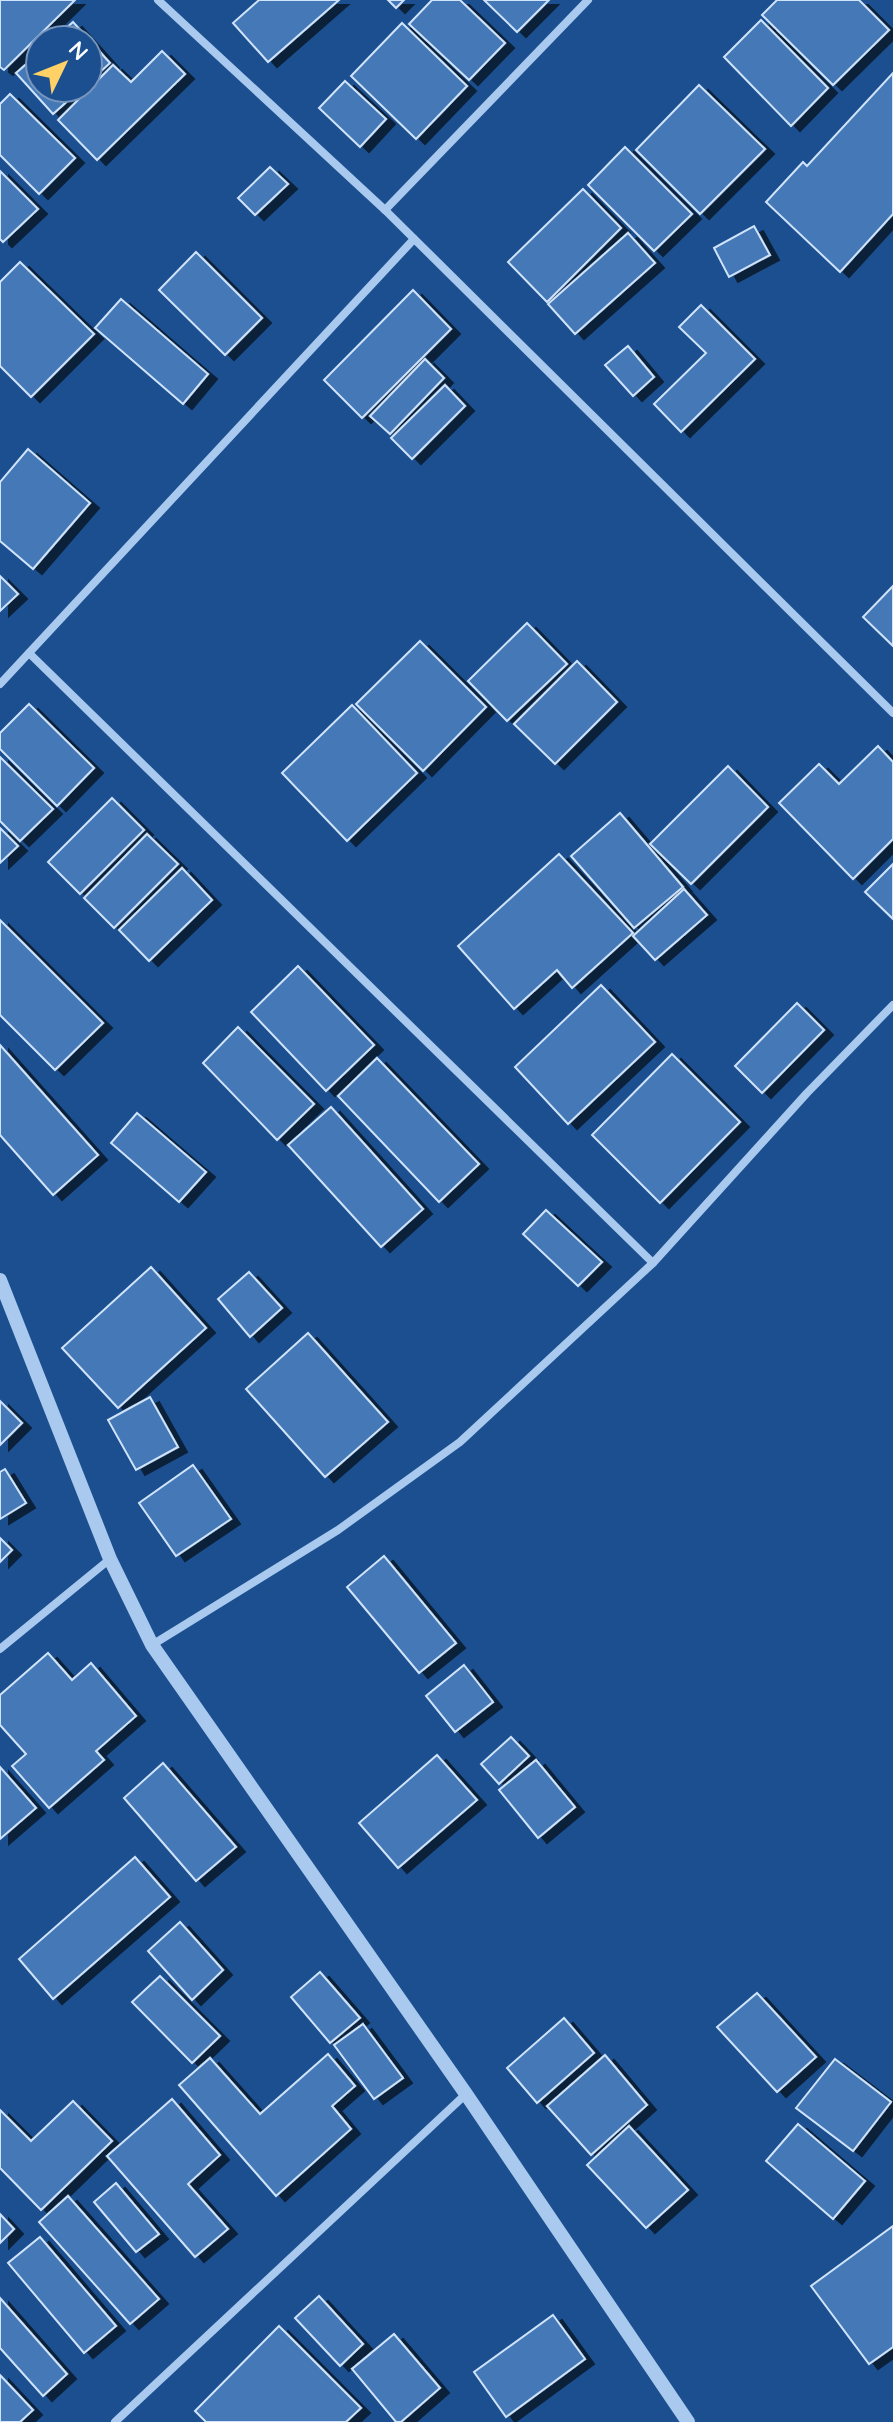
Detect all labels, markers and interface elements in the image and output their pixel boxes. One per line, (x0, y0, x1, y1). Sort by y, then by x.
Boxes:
north arrow (24, 24, 104, 104)
text: N (63, 35, 94, 66)

